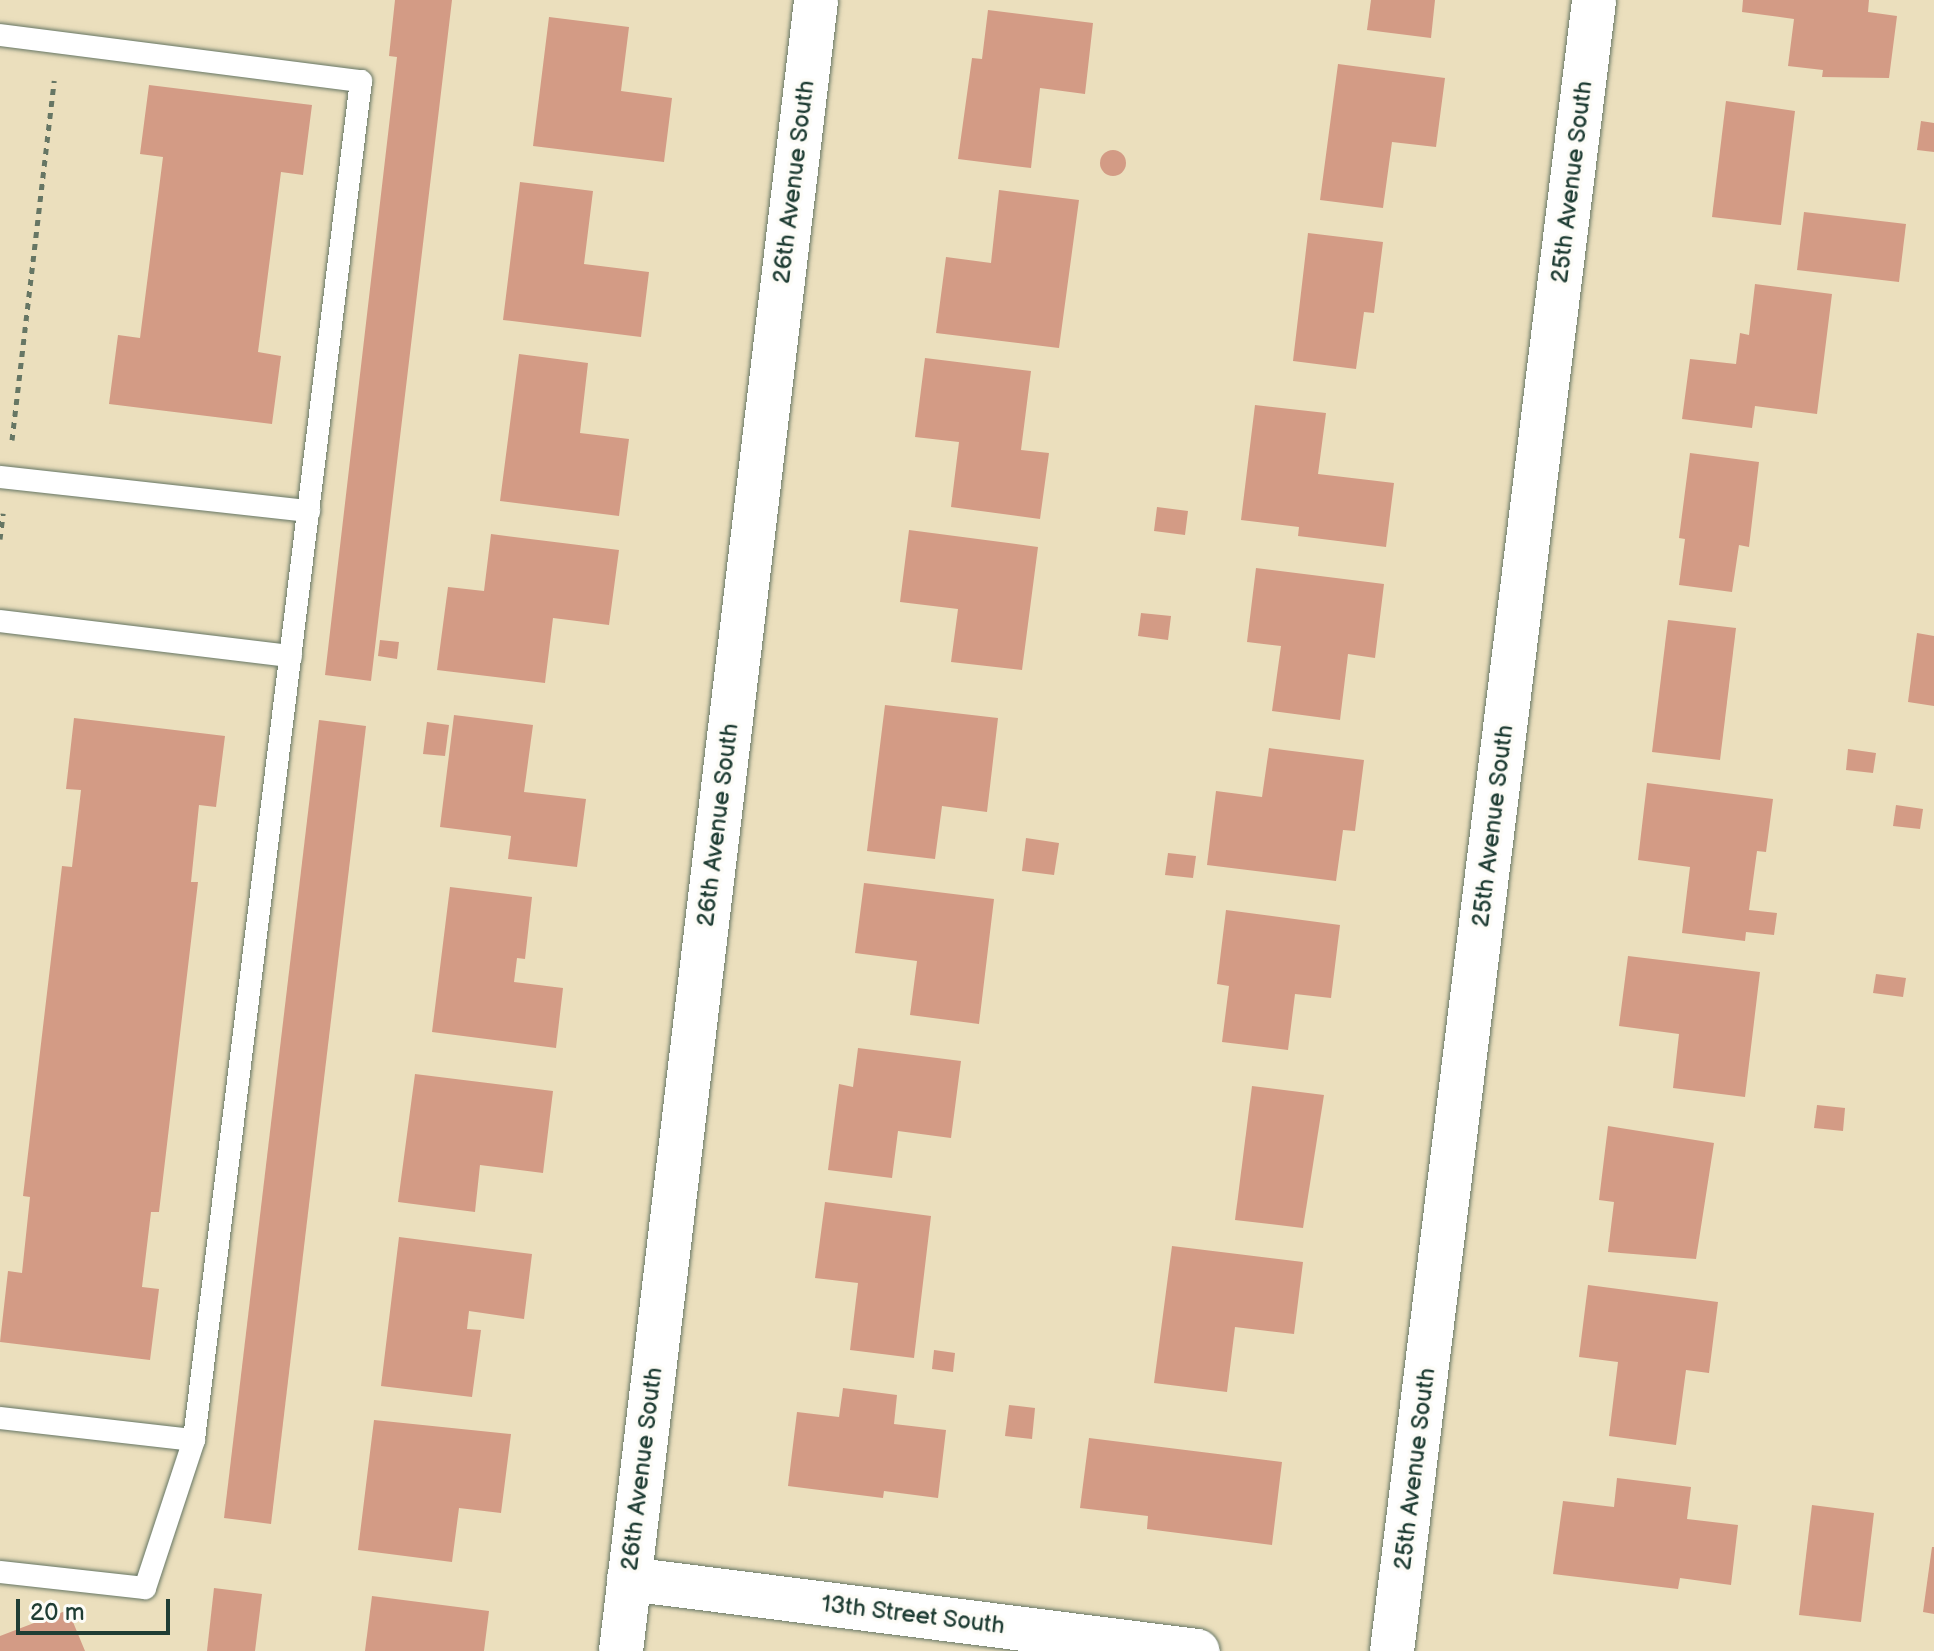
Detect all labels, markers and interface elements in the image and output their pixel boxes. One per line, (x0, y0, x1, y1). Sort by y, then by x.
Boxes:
street label: 26th Avenue South (767, 79, 821, 285)
street label: 25th Avenue South (1545, 79, 1599, 285)
street label: 26th Avenue South (691, 722, 745, 928)
street label: 25th Avenue South (1466, 723, 1520, 929)
street label: 26th Avenue South (615, 1366, 669, 1572)
street label: 25th Avenue South (1388, 1366, 1442, 1572)
scale bar (20, 1583, 174, 1633)
street label: 13th Street South (819, 1589, 1007, 1641)
text: 20 m (30, 1598, 85, 1627)

